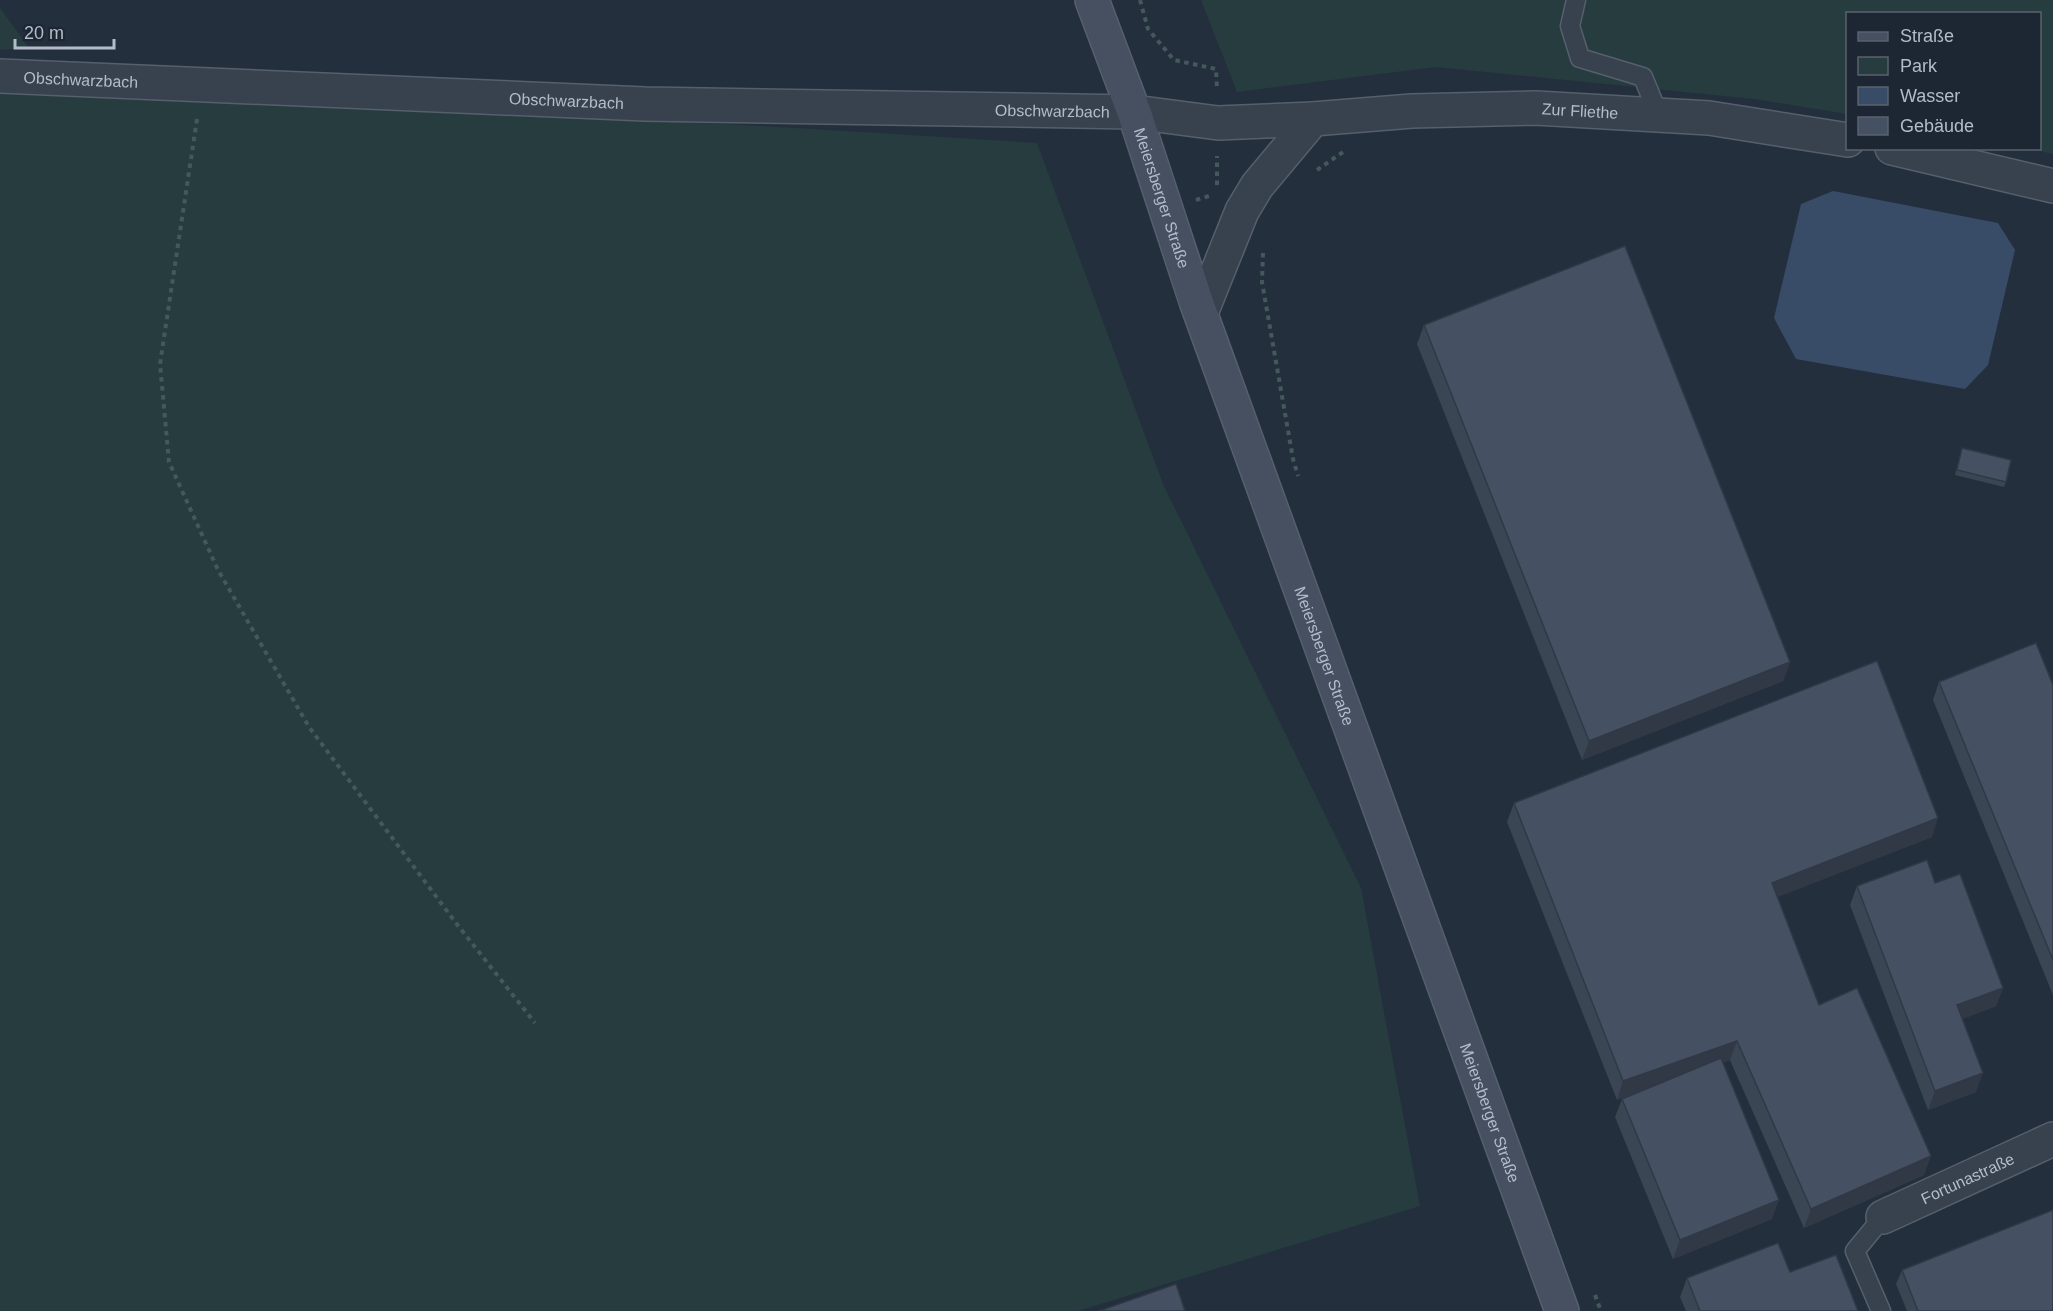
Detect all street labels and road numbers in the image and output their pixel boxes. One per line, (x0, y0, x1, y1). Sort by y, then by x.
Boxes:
street label: Obschwarzbach (23, 69, 139, 91)
street label: Obschwarzbach (509, 90, 624, 112)
street label: Zur Fliethe (1541, 100, 1619, 122)
street label: Obschwarzbach (995, 102, 1110, 121)
street label: Meiersberger Straße (1131, 126, 1193, 271)
street label: Meiersberger Straße (1291, 584, 1357, 728)
street label: Meiersberger Straße (1457, 1041, 1523, 1185)
street label: Fortunastraße (1918, 1150, 2017, 1207)

